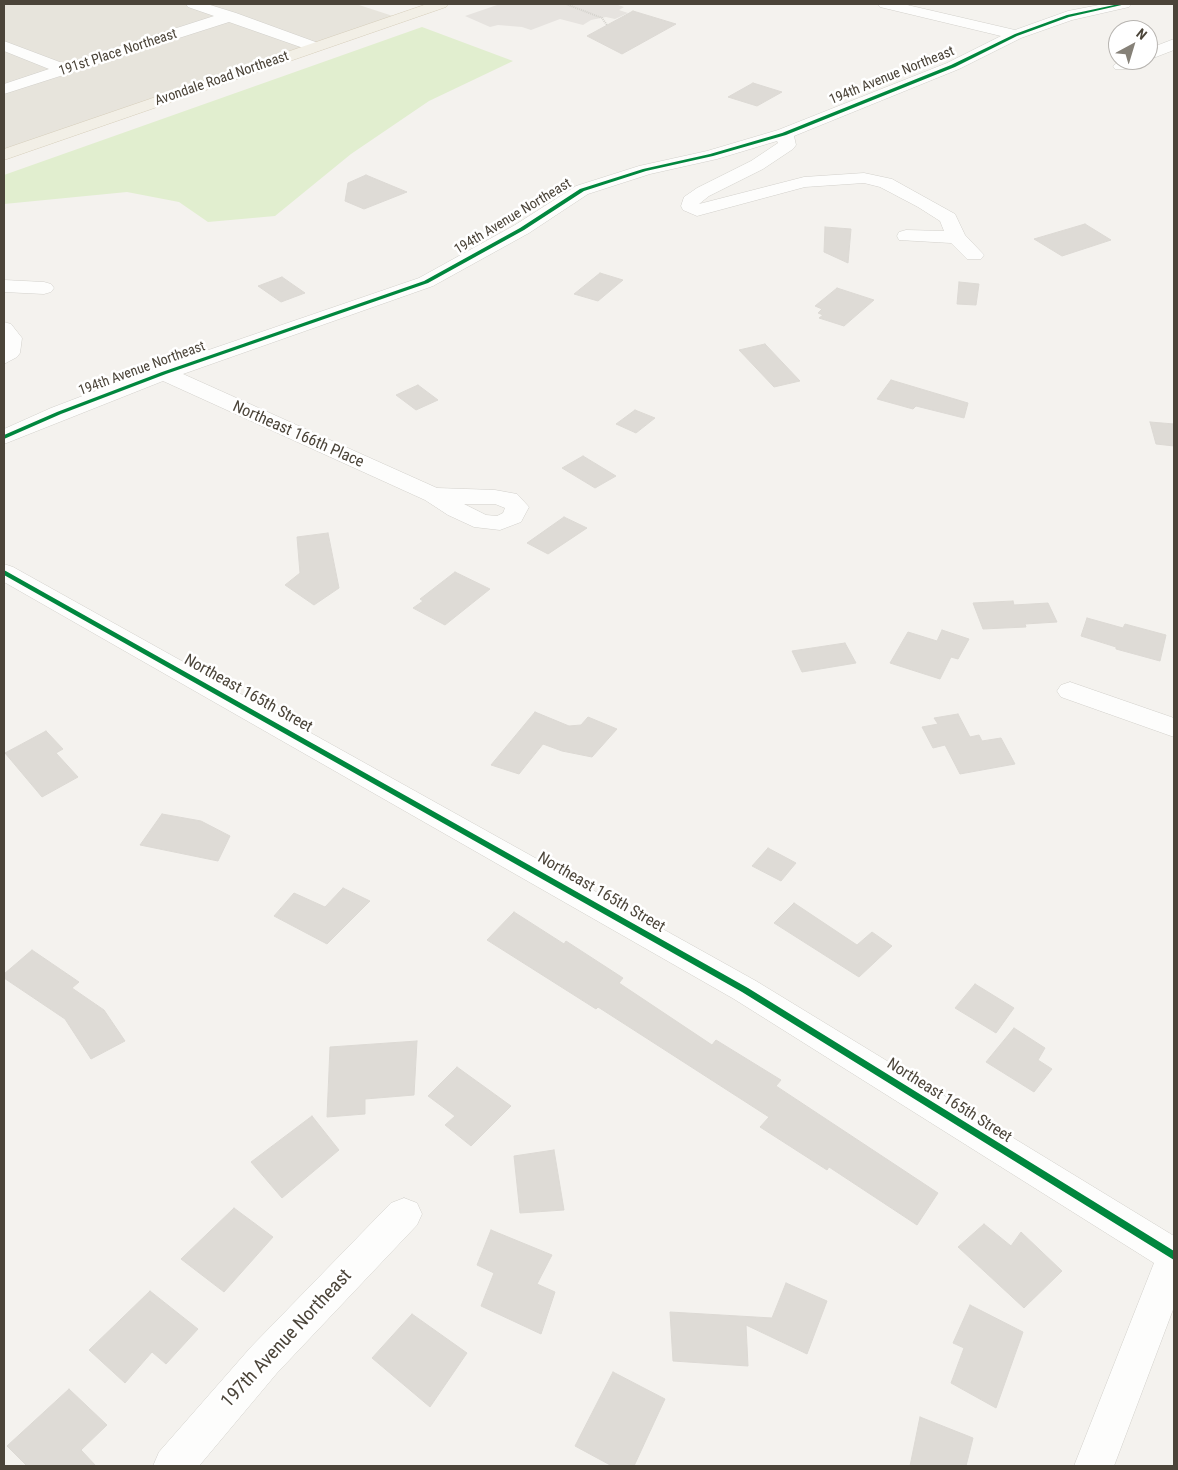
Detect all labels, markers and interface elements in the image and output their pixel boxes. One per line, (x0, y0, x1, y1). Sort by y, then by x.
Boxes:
north arrow (1108, 20, 1158, 70)
text: N (1133, 25, 1150, 43)
street label: 191st Place Northeast (57, 26, 179, 80)
street label: 194th Avenue Northeast (827, 43, 957, 109)
street label: Avondale Road Northeast (153, 48, 291, 110)
street label: 194th Avenue Northeast (452, 175, 574, 259)
street label: 194th Avenue Northeast (76, 338, 208, 400)
street label: Northeast 166th Place (229, 397, 367, 473)
street label: Northeast 165th Street (180, 651, 316, 737)
street label: Northeast 165th Street (534, 849, 668, 937)
street label: Northeast 165th Street (883, 1055, 1015, 1147)
street label: 197th Avenue Northeast (217, 1265, 357, 1413)

